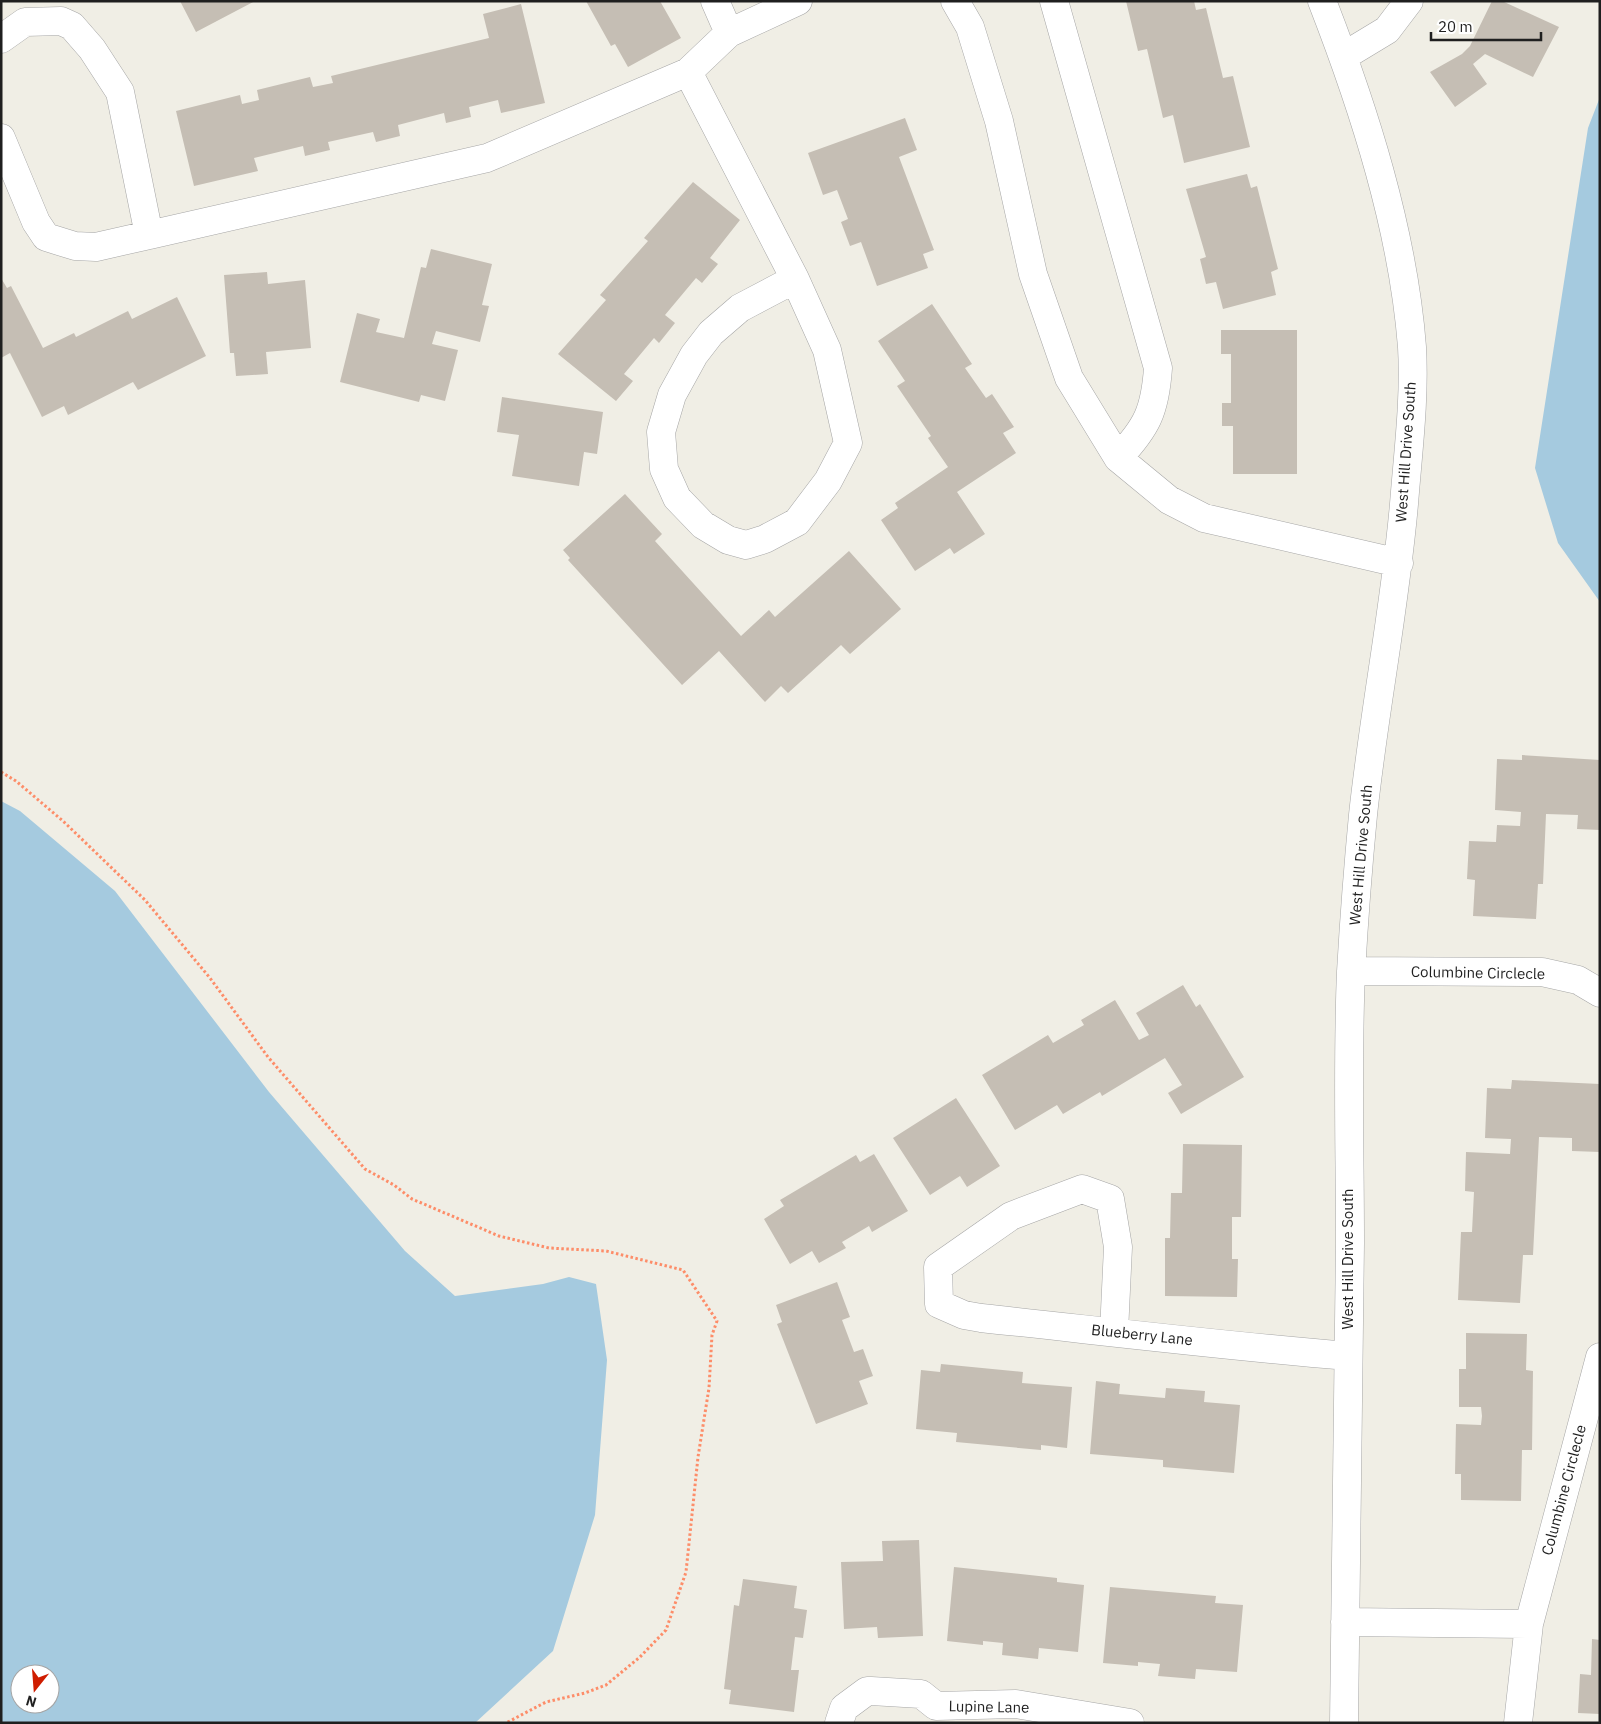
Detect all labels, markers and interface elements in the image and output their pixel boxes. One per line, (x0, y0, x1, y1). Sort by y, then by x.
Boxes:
scale bar (1431, 10, 1541, 42)
text: 20 m (1438, 17, 1473, 36)
street label: West Hill Drive South (1391, 381, 1420, 523)
street label: West Hill Drive South (1345, 784, 1376, 926)
street label: Columbine Circlecle (1411, 962, 1545, 983)
street label: West Hill Drive South (1338, 1188, 1357, 1330)
street label: Blueberry Lane (1090, 1320, 1194, 1349)
street label: Columbine Circlecle (1537, 1423, 1590, 1557)
north arrow (10, 1664, 60, 1714)
text: N (24, 1691, 39, 1712)
street label: Lupine Lane (948, 1696, 1030, 1717)

